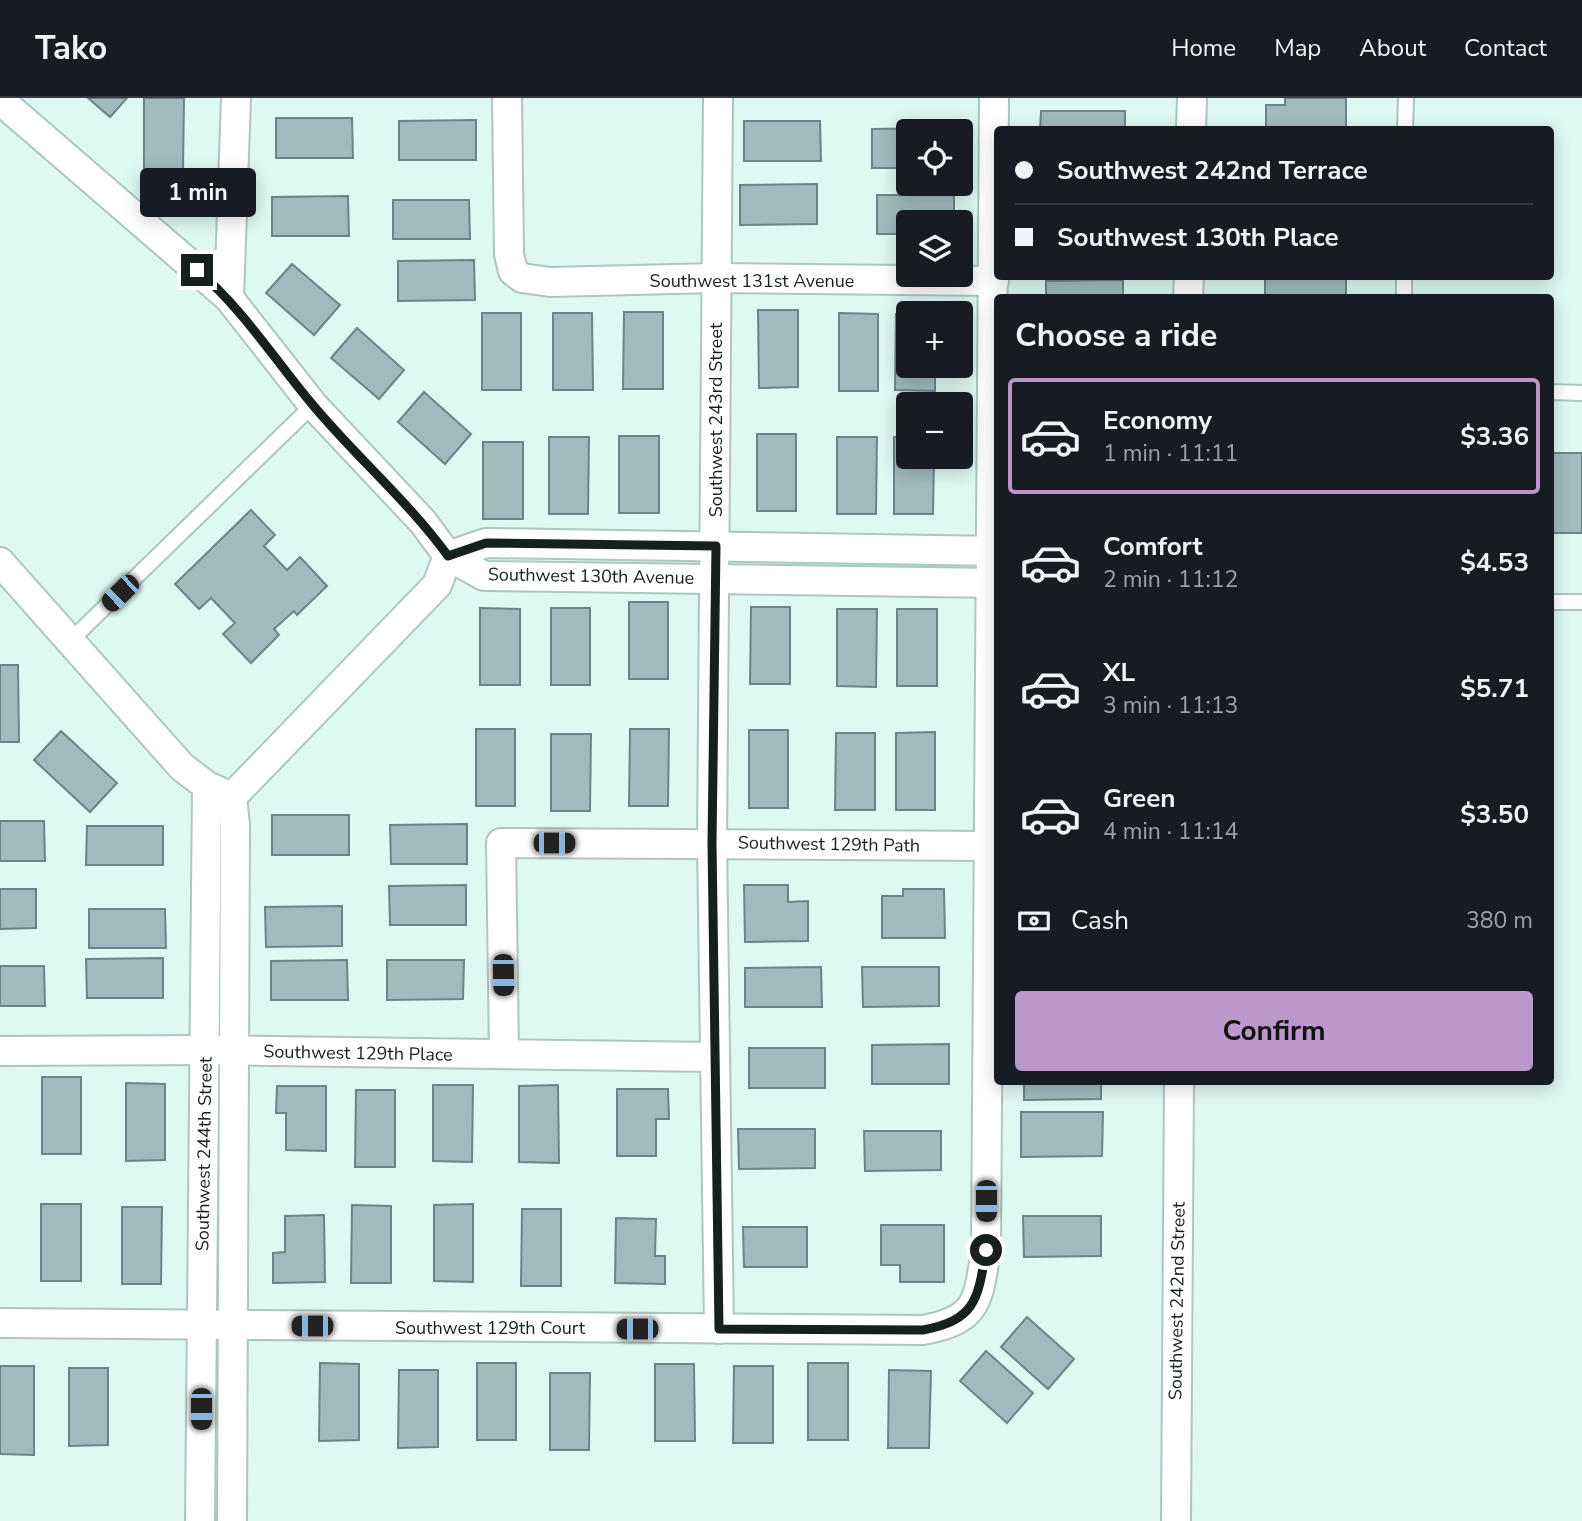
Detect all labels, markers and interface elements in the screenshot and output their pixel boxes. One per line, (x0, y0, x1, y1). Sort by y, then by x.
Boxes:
text: Tako (35, 26, 107, 71)
text: Home (1171, 32, 1236, 64)
text: Map (1274, 32, 1321, 64)
text: About (1359, 32, 1426, 64)
text: Contact (1464, 32, 1547, 64)
map controls (896, 119, 973, 469)
button: locate (896, 119, 973, 196)
text: Southwest 242nd Terrace (1057, 153, 1368, 188)
callout: 1 min (139, 169, 255, 218)
text: 1 min (168, 177, 228, 208)
button: layers (896, 210, 973, 287)
text: Southwest 130th Place (1057, 220, 1339, 255)
route end (181, 254, 213, 286)
street label: Southwest 131st Avenue (650, 269, 854, 293)
button: + (896, 301, 973, 378)
text: Choose a ride (1015, 314, 1217, 357)
street label: Southwest 243rd Street (704, 322, 728, 517)
button: − (896, 392, 973, 469)
text: Economy (1103, 403, 1212, 438)
icon: car (1019, 405, 1082, 468)
text: $3.36 (1460, 419, 1529, 454)
text: 1 min · 11:11 (1103, 438, 1238, 469)
text: Comfort (1103, 529, 1203, 564)
icon: car (1019, 531, 1082, 594)
text: $4.53 (1460, 545, 1529, 580)
street label: Southwest 130th Avenue (488, 562, 694, 590)
text: 2 min · 11:12 (1103, 564, 1238, 595)
car (98, 571, 143, 615)
text: XL (1103, 655, 1135, 690)
icon: car (1019, 657, 1082, 720)
text: $5.71 (1460, 671, 1529, 706)
text: 3 min · 11:13 (1103, 690, 1238, 721)
text: Green (1103, 781, 1176, 816)
icon: car (1019, 783, 1082, 846)
text: $3.50 (1460, 797, 1529, 832)
text: 4 min · 11:14 (1103, 816, 1238, 847)
street label: Southwest 129th Path (738, 830, 920, 858)
car (534, 833, 576, 854)
icon: cash (1015, 902, 1053, 940)
text: Cash (1071, 903, 1129, 938)
text: 380 m (1466, 905, 1533, 936)
car (493, 954, 514, 996)
button: Confirm (1015, 991, 1533, 1071)
street label: Southwest 129th Place (263, 1039, 453, 1067)
street label: Southwest 244th Street (190, 1056, 218, 1251)
car (976, 1180, 997, 1222)
street label: Southwest 242nd Street (1163, 1201, 1191, 1400)
route start (970, 1234, 1002, 1266)
car (292, 1316, 334, 1337)
street label: Southwest 129th Court (395, 1316, 586, 1340)
car (617, 1319, 659, 1340)
car (191, 1388, 212, 1430)

